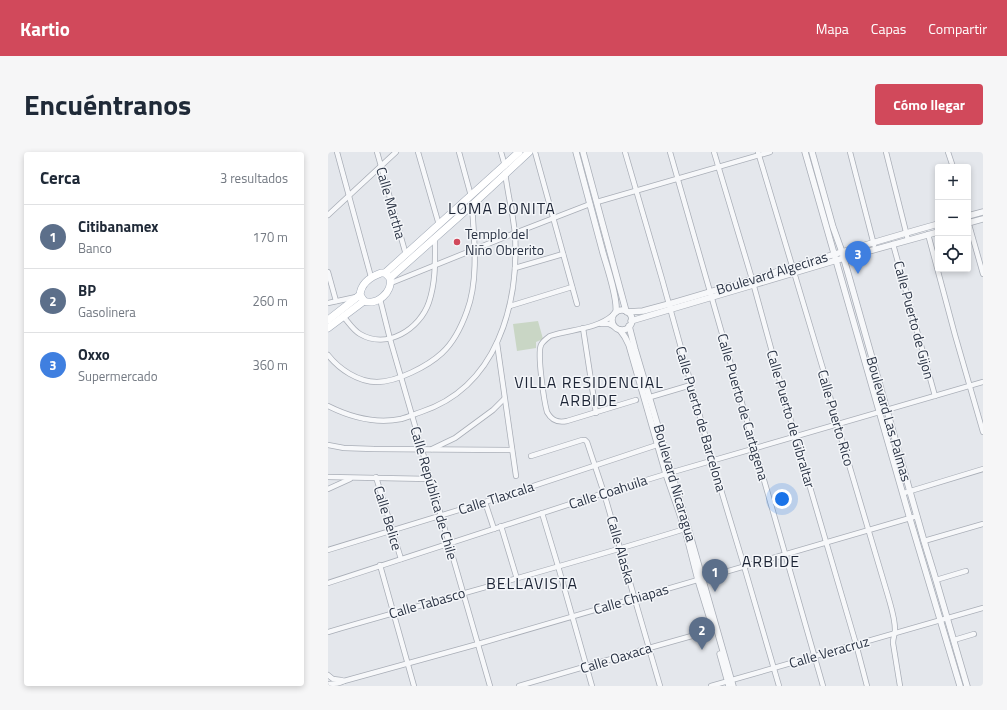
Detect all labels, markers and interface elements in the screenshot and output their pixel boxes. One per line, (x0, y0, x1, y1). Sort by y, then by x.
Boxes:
text: Kartio (20, 14, 70, 43)
text: Mapa (816, 18, 849, 39)
text: Capas (871, 18, 906, 39)
text: Compartir (928, 18, 987, 39)
text: Encuéntranos (24, 83, 191, 126)
button: Cómo llegar (875, 84, 983, 125)
street label: Calle Martha (371, 164, 412, 241)
map controls (935, 164, 971, 272)
button: + (935, 164, 971, 200)
text: Cerca (40, 165, 80, 191)
text: 3 resultados (220, 168, 288, 188)
district label: LOMA BONITA (448, 196, 556, 220)
button: − (935, 200, 971, 236)
text: Citibanamex (78, 215, 158, 238)
place label: Templo del Niño Obrerito (465, 223, 544, 260)
text: 1 (49, 227, 57, 247)
text: 170 m (252, 227, 288, 247)
button: locate (935, 236, 971, 272)
marker: Templo del Niño Obrerito (452, 237, 462, 247)
text: Banco (78, 238, 112, 258)
pin: 3 (845, 241, 871, 274)
street label: Boulevard Algeciras (713, 246, 830, 299)
street label: Calle Puerto de Gijon (889, 258, 940, 381)
text: BP (78, 279, 96, 302)
text: 2 (49, 291, 57, 311)
text: 260 m (252, 291, 288, 311)
text: Gasolinera (78, 302, 136, 322)
street label: Calle Puerto de Cartagena (712, 331, 775, 483)
text: Oxxo (78, 343, 110, 366)
street label: Calle Puerto de Barcelona (671, 344, 732, 494)
street label: Calle Puerto de Gibraltar (762, 347, 821, 491)
street label: Boulevard Las Palmas (862, 354, 917, 484)
text: 3 (49, 355, 57, 375)
text: 360 m (252, 355, 288, 375)
text: Supermercado (78, 366, 158, 386)
street label: Calle Puerto Rico (813, 367, 860, 469)
district label: VILLA RESIDENCIAL ARBIDE (514, 370, 664, 412)
street label: Boulevard Nicaragua (649, 422, 702, 544)
street label: Calle República de Chile (405, 424, 464, 562)
street label: Calle Coahuila (566, 469, 650, 514)
street label: Calle Tlaxcala (455, 475, 536, 520)
street label: Calle Belice (369, 483, 408, 553)
your location (772, 489, 792, 509)
street label: Calle Alaska (602, 513, 641, 586)
district label: ARBIDE (742, 549, 800, 573)
pin: 1 (702, 559, 728, 592)
district label: BELLAVISTA (486, 571, 578, 595)
street label: Calle Chiapas (591, 578, 671, 619)
street label: Calle Tabasco (386, 582, 468, 623)
pin: 2 (689, 617, 715, 650)
street label: Calle Veracruz (786, 630, 871, 673)
street label: Calle Oaxaca (577, 637, 654, 678)

